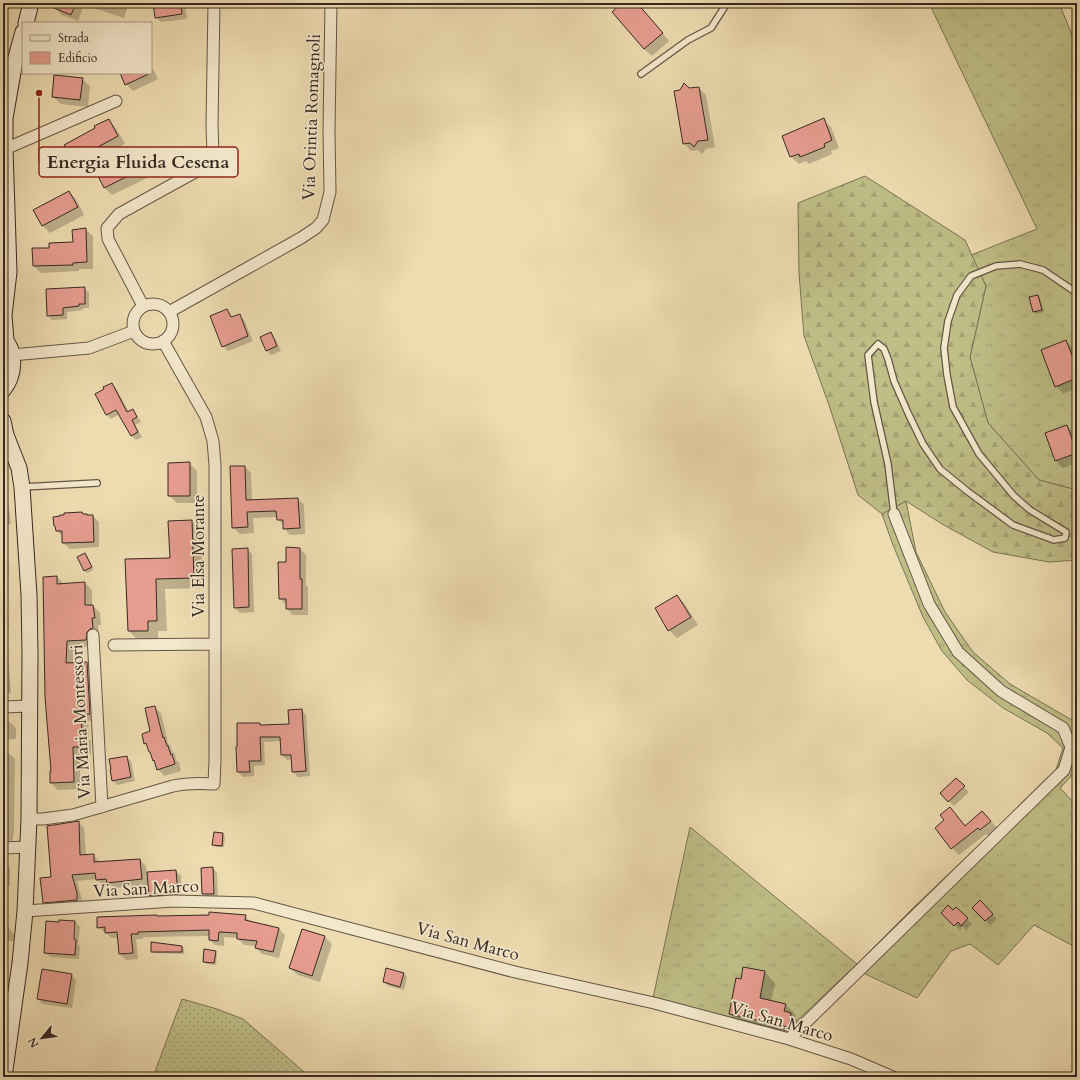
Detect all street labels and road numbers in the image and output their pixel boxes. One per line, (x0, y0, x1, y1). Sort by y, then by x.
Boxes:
street label: Via Orintia Romagnoli (297, 33, 326, 201)
street label: Via Elsa Morante (187, 494, 210, 618)
street label: Via Maria Montessori (65, 644, 96, 800)
street label: Via San Marco (93, 874, 199, 903)
street label: Via San Marco (414, 917, 522, 966)
street label: Via San Marco (728, 996, 836, 1047)

